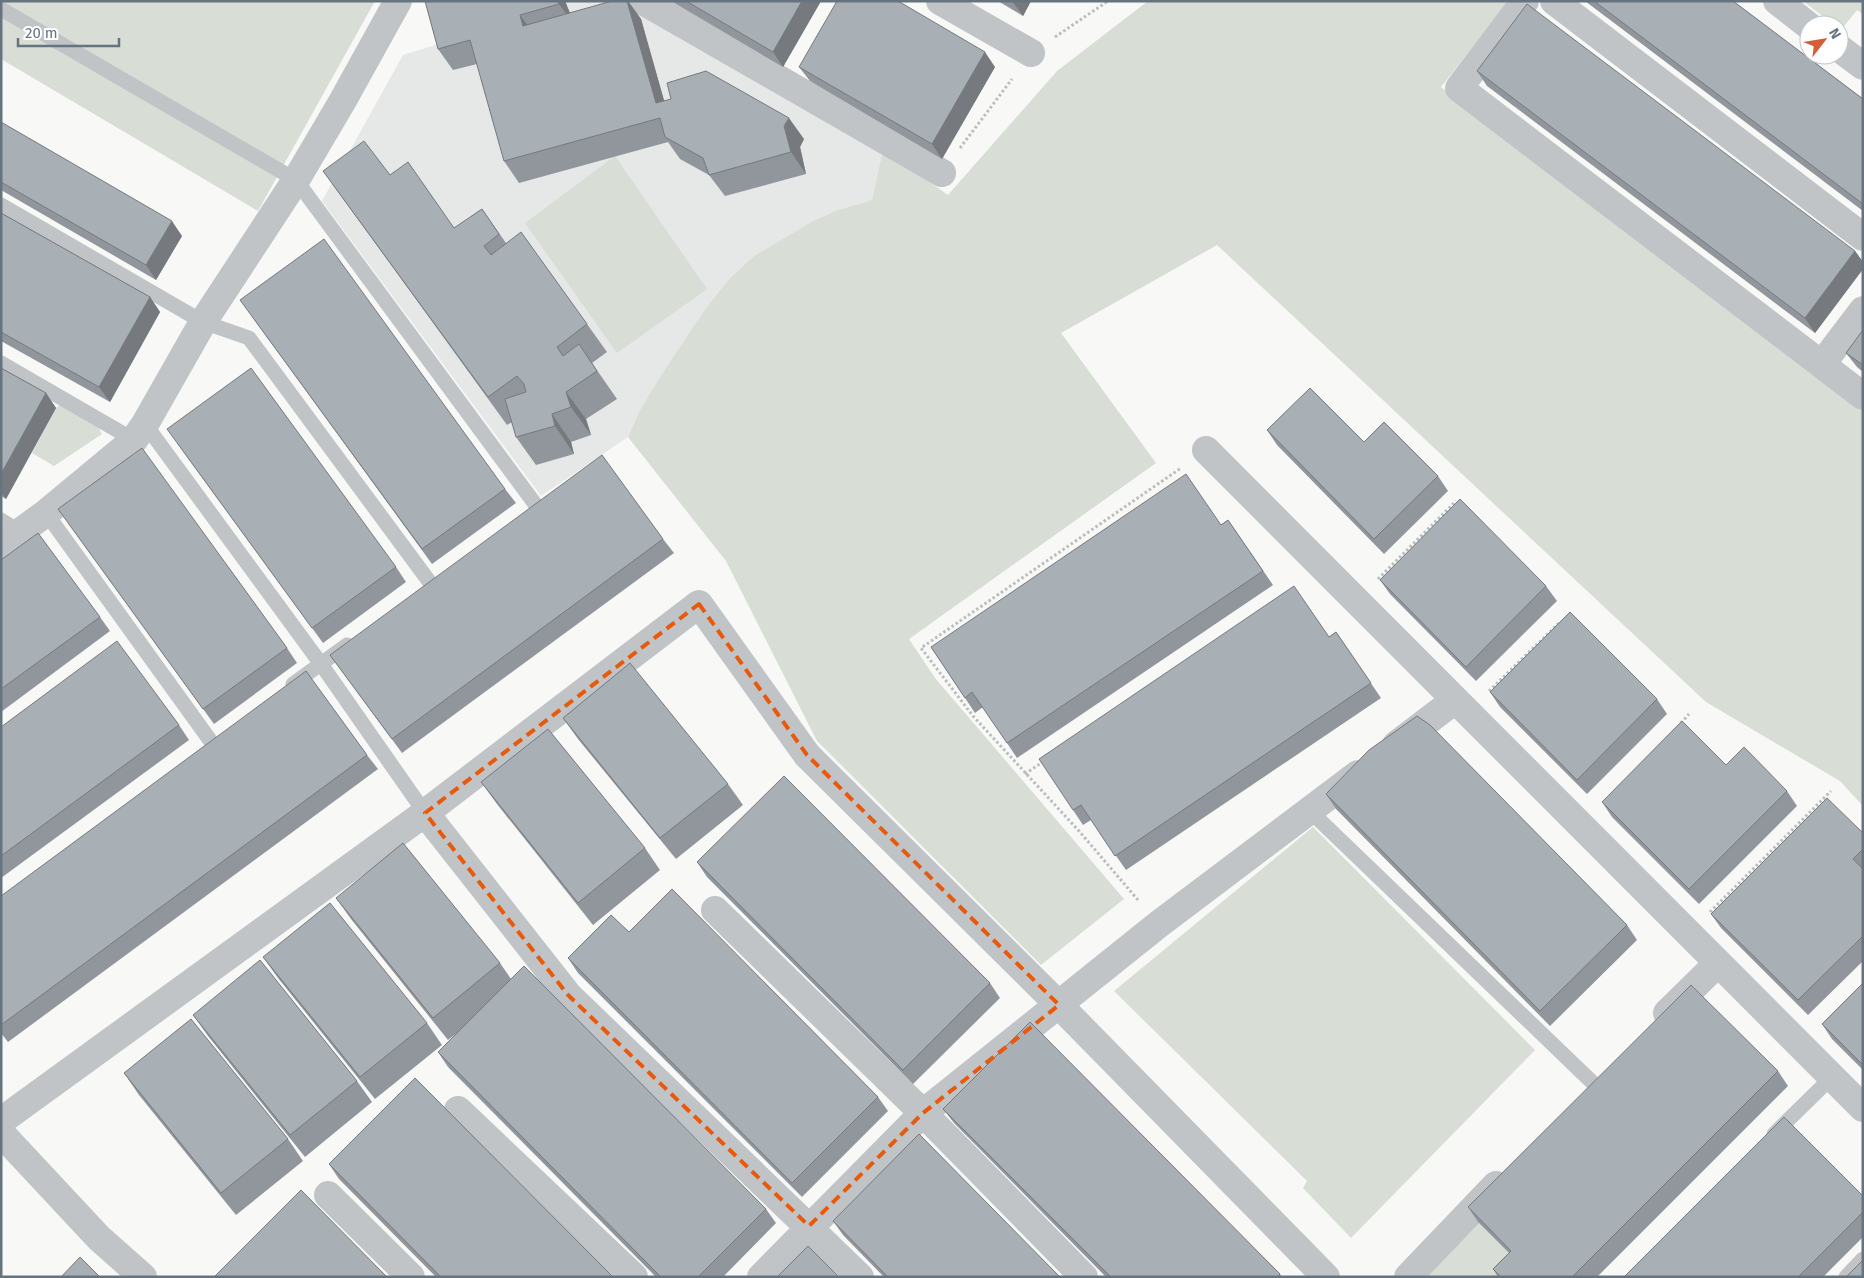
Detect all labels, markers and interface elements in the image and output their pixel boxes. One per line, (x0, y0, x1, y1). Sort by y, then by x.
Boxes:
scale bar (18, 15, 119, 47)
north arrow (1799, 15, 1849, 65)
text: 20 m (25, 24, 58, 42)
text: N (1825, 25, 1844, 42)

